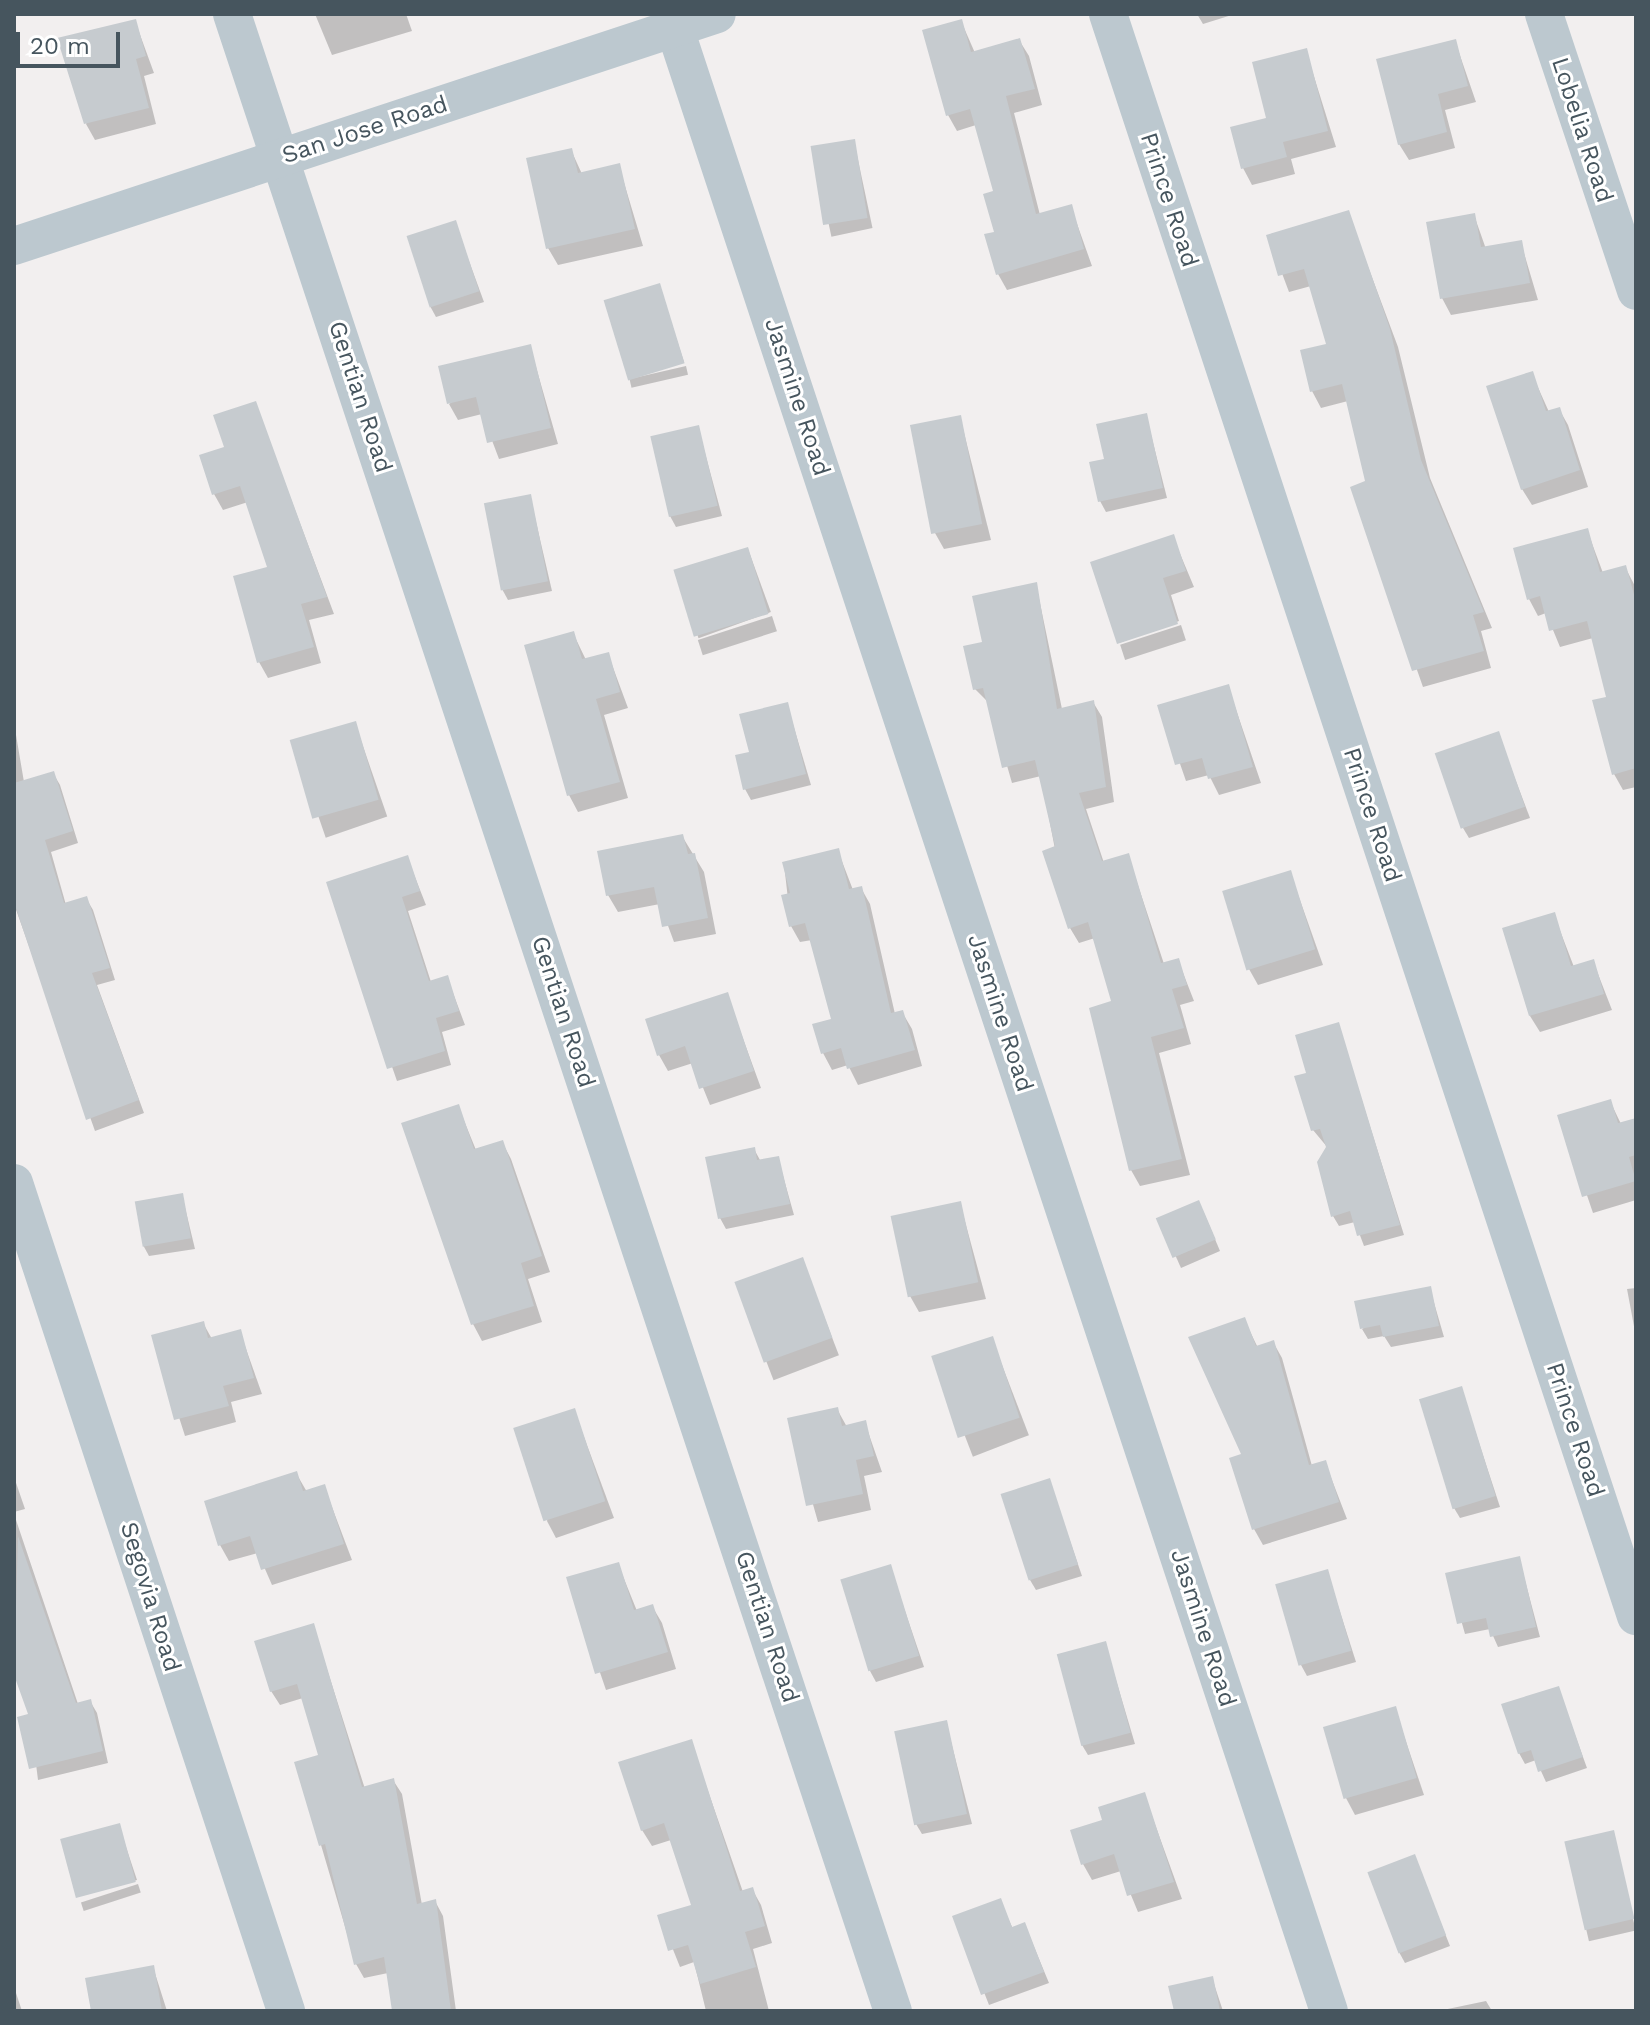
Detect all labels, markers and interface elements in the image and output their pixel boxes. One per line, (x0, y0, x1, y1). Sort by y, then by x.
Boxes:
scale bar (20, 16, 124, 66)
text: 20 m (30, 32, 90, 60)
street label: Lobelia Road (1545, 54, 1619, 206)
street label: San Jose Road (278, 90, 452, 170)
street label: Prince Road (1134, 129, 1204, 271)
street label: Jasmine Road (758, 315, 836, 479)
street label: Gentian Road (322, 318, 398, 476)
street label: Prince Road (1337, 744, 1407, 886)
street label: Jasmine Road (961, 931, 1039, 1095)
street label: Gentian Road (525, 933, 601, 1091)
street label: Prince Road (1540, 1359, 1610, 1501)
street label: Segovia Road (113, 1518, 187, 1676)
street label: Jasmine Road (1164, 1546, 1242, 1710)
street label: Gentian Road (729, 1548, 805, 1706)

